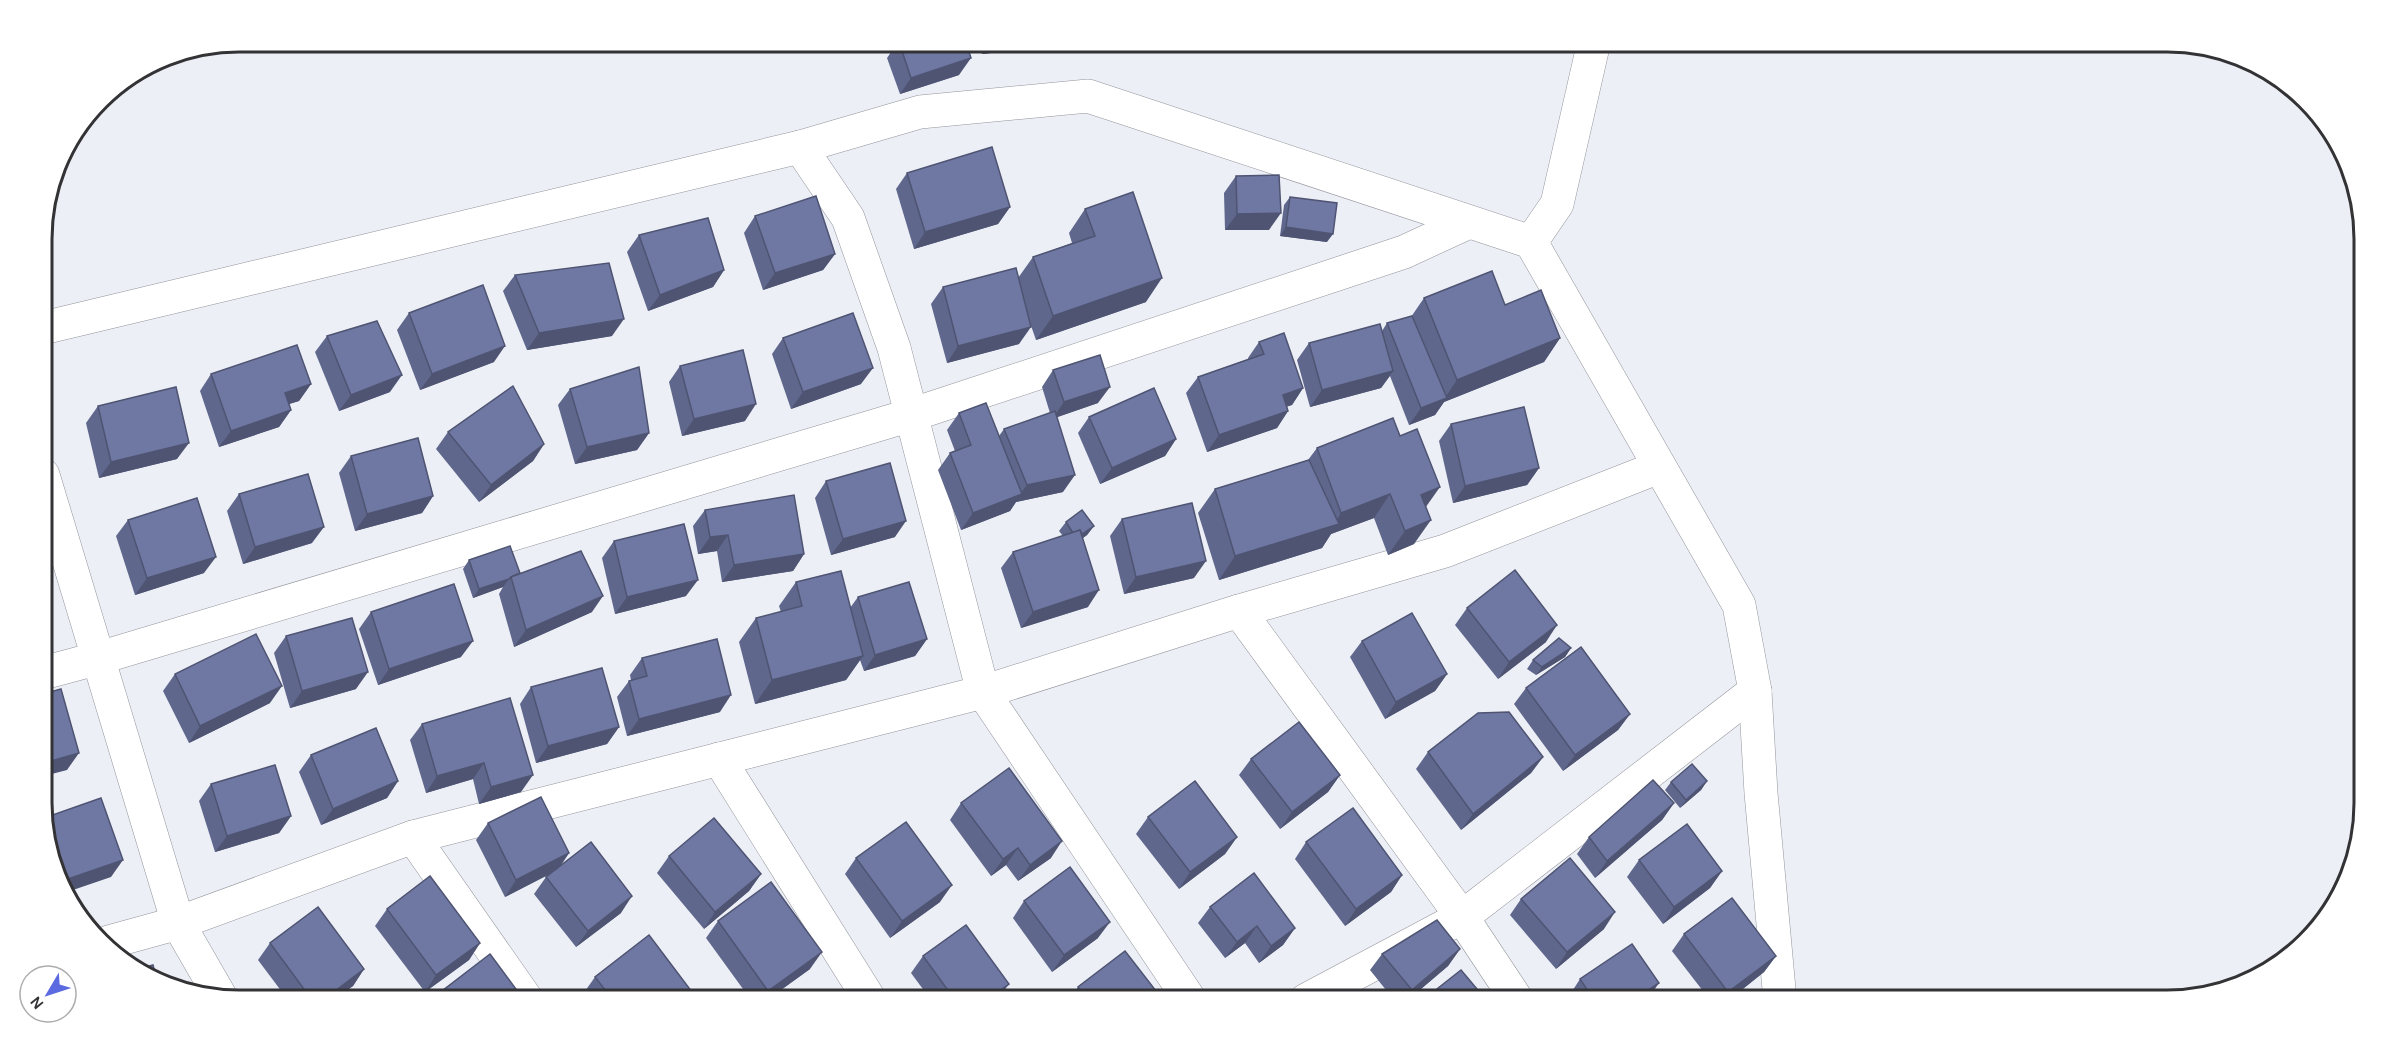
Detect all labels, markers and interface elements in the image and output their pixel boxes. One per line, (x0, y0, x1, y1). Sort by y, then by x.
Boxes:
north arrow (18, 964, 78, 1024)
text: N (26, 993, 48, 1014)

